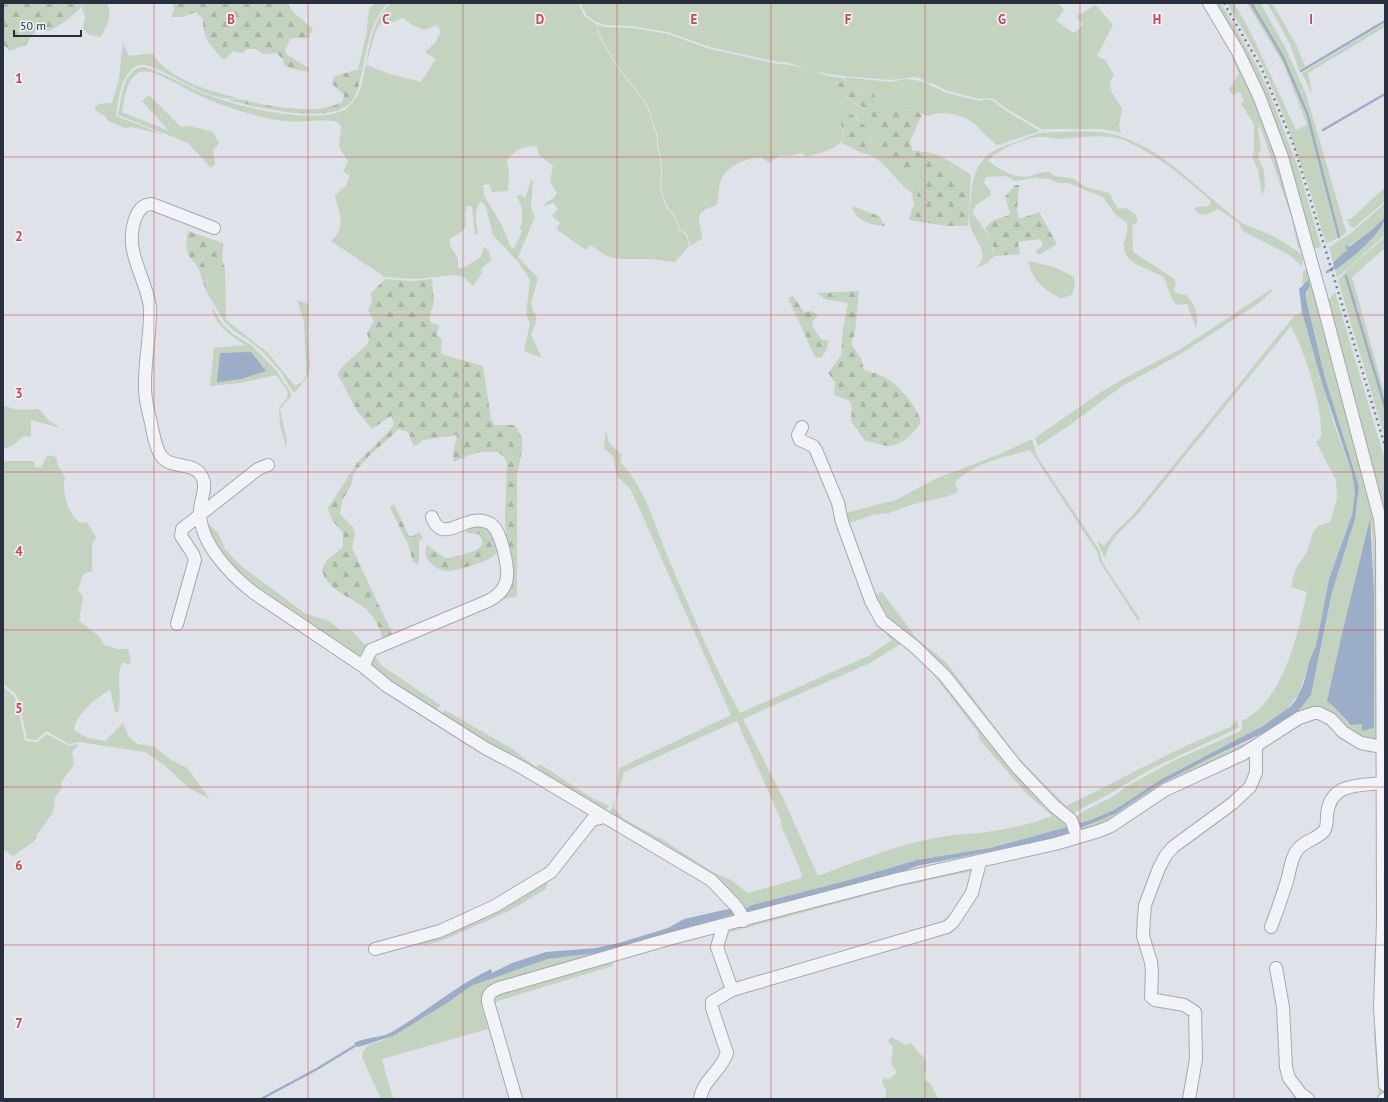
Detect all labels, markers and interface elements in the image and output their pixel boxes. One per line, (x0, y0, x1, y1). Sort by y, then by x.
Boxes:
text: B (227, 11, 235, 28)
text: C (382, 11, 390, 28)
text: D (536, 11, 544, 28)
text: E (691, 11, 698, 28)
text: F (845, 11, 852, 28)
text: G (998, 11, 1006, 28)
text: H (1153, 11, 1161, 28)
text: I (1309, 11, 1313, 28)
scale bar (14, 12, 81, 38)
text: 50 m (20, 18, 46, 33)
text: 1 (15, 70, 23, 87)
text: 2 (15, 228, 23, 245)
text: 3 (15, 385, 23, 402)
text: 4 (15, 543, 23, 560)
text: 5 (15, 700, 23, 717)
text: 6 (15, 857, 23, 874)
text: 7 (15, 1015, 23, 1032)

